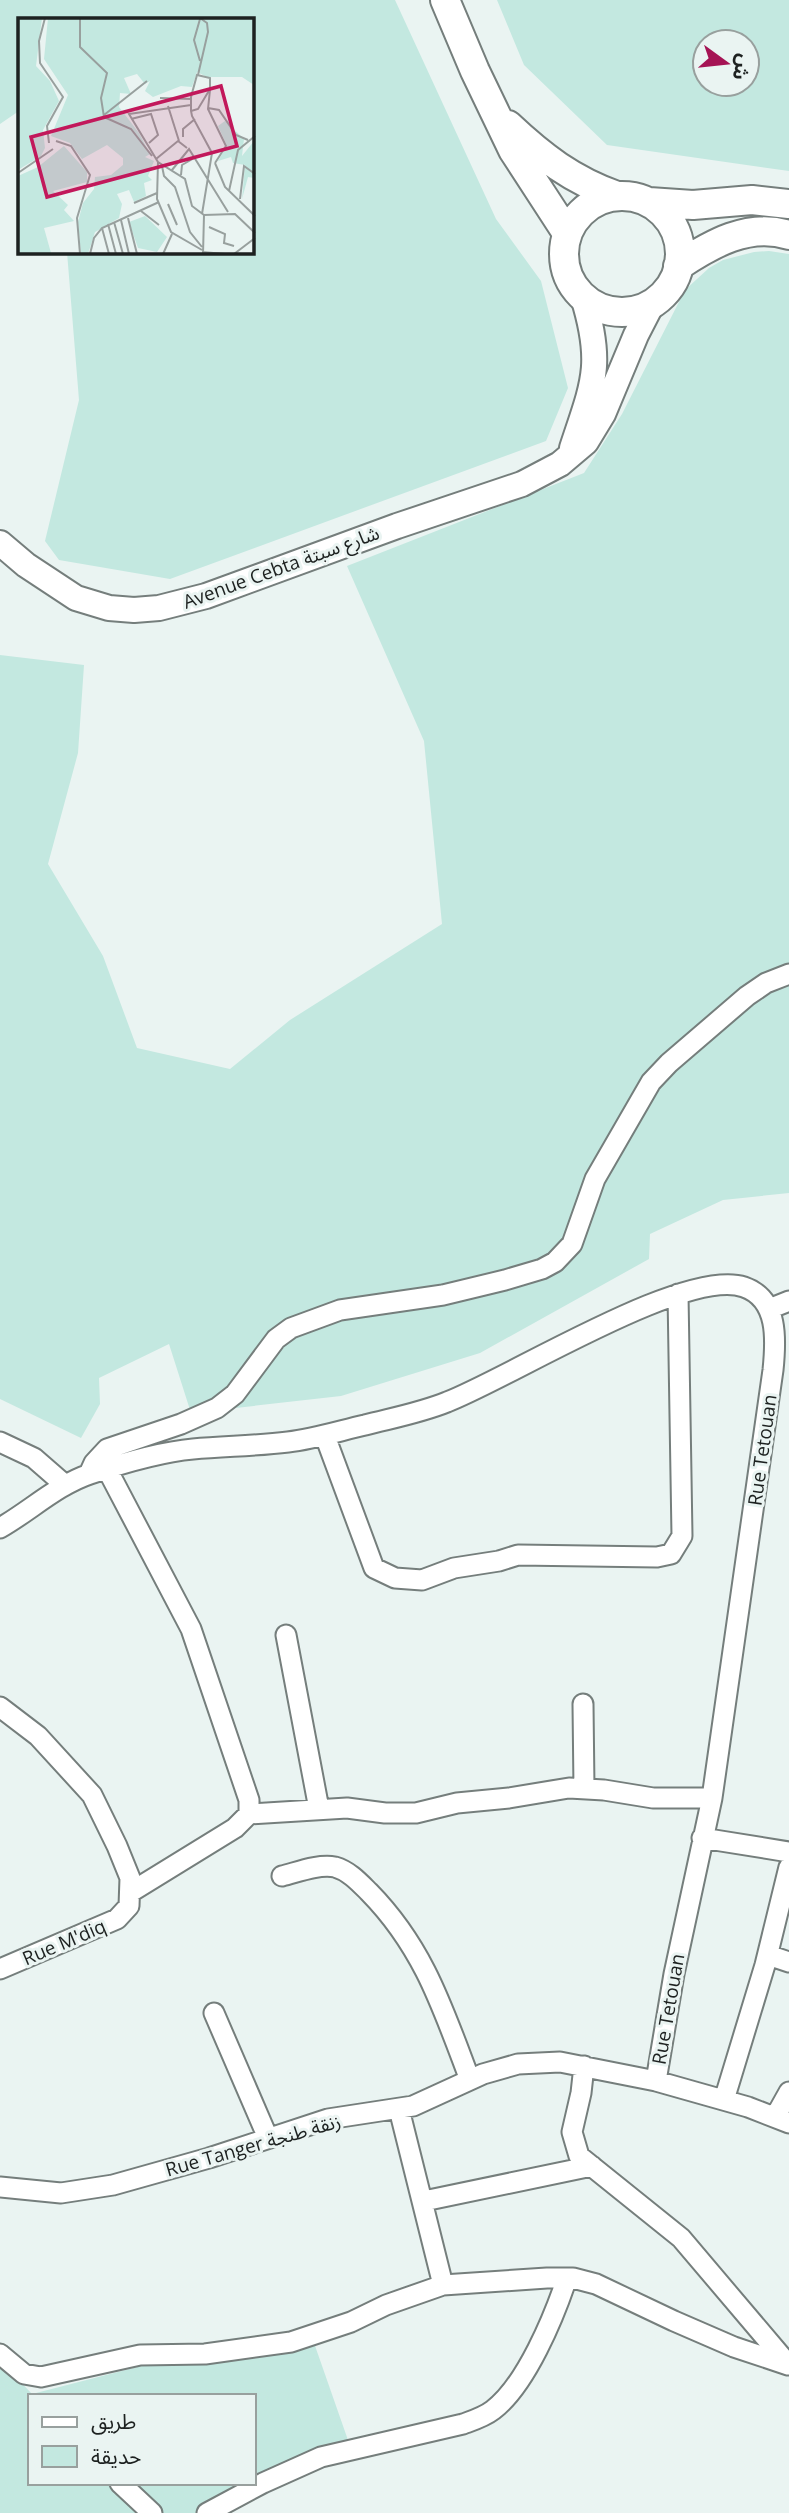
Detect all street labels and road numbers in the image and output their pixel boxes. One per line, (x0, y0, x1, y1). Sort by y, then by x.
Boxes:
street label: Avenue Cebta شارع سبتة (179, 519, 383, 616)
street label: Rue Tetouan (741, 1393, 783, 1507)
street label: Rue M'diq (18, 1913, 110, 1971)
street label: Rue Tetouan (645, 1952, 691, 2066)
street label: Rue Tanger زنقة طنجة (162, 2108, 344, 2182)

